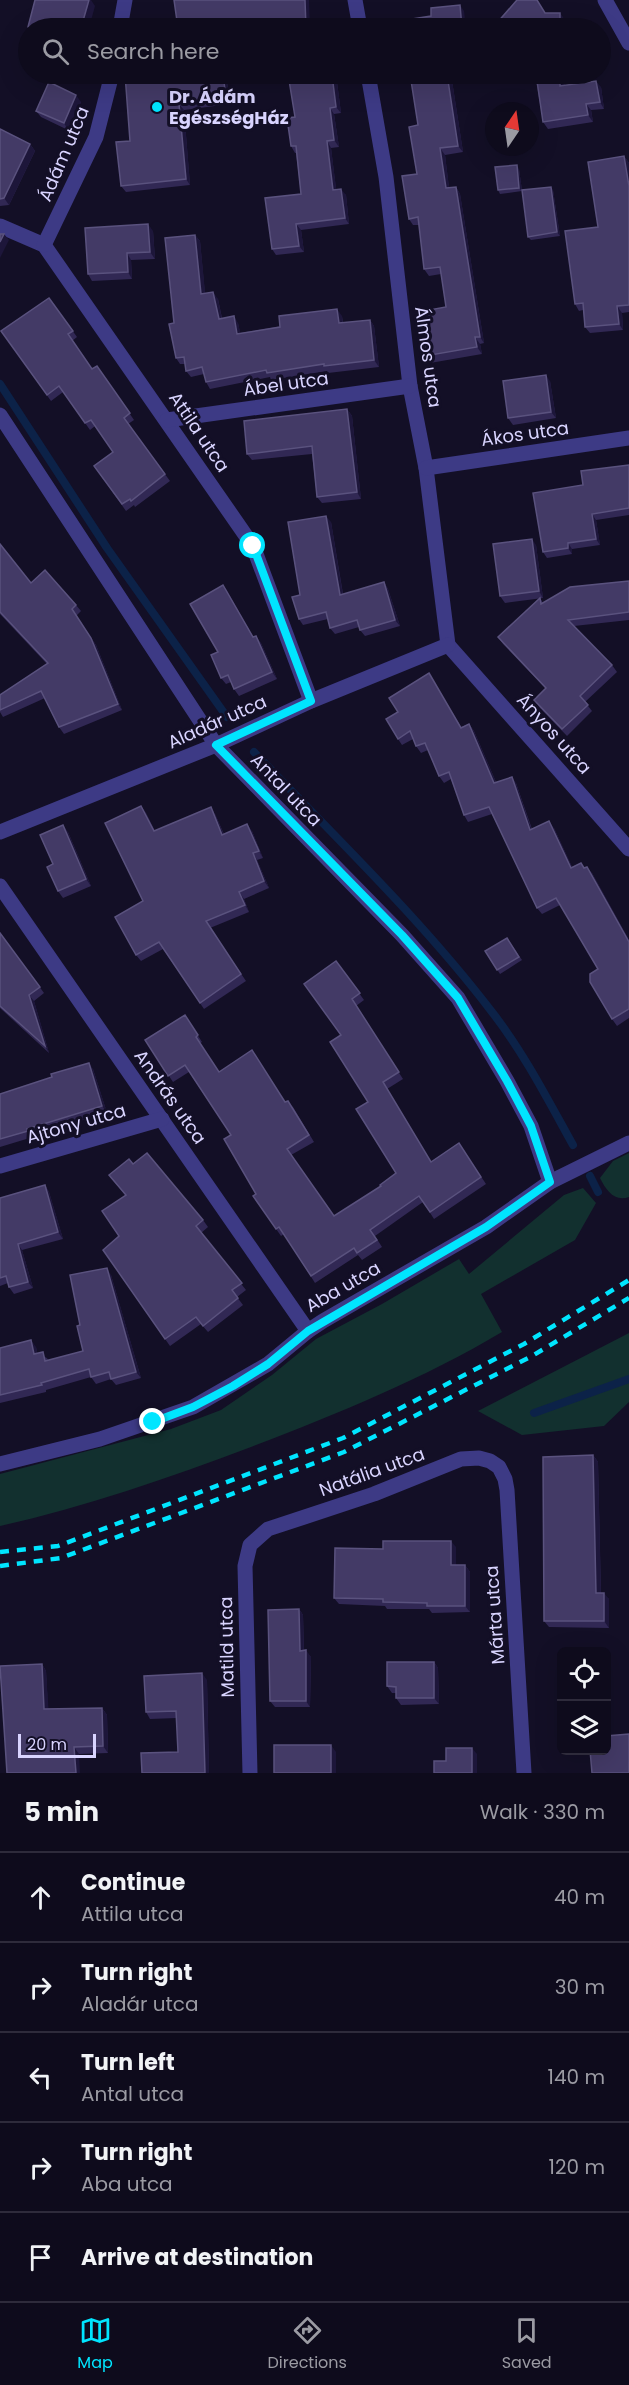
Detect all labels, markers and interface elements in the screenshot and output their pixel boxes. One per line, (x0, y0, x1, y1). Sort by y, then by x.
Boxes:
search box (18, 18, 611, 84)
icon: search (39, 35, 72, 68)
text: Search here (87, 36, 220, 67)
place label: Dr. Ádám EgészségHáz (169, 84, 289, 130)
marker: Dr. Ádám EgészségHáz (150, 100, 164, 114)
street label: Ádám utca (32, 102, 95, 205)
north arrow (485, 102, 539, 156)
street label: Álmos utca (409, 305, 448, 409)
street label: Ábel utca (242, 365, 330, 402)
street label: Attila utca (163, 386, 236, 477)
street label: Ákos utca (479, 415, 570, 452)
route start (239, 532, 265, 558)
street label: Ányos utca (511, 688, 597, 779)
street label: Aladár utca (163, 689, 270, 754)
street label: Antal utca (245, 748, 328, 832)
street label: András utca (129, 1044, 212, 1149)
street label: Ajtony utca (23, 1097, 128, 1150)
street label: Aba utca (301, 1255, 385, 1318)
route end (139, 1408, 165, 1434)
street label: Natália utca (316, 1441, 428, 1502)
street label: Márta utca (479, 1565, 510, 1665)
street label: Matild utca (213, 1596, 240, 1698)
map controls (557, 1647, 611, 1755)
button: locate (557, 1647, 611, 1701)
button: layers (557, 1701, 611, 1755)
scale bar (18, 1731, 96, 1758)
text: 20 m (27, 1733, 67, 1756)
text: 5 min (24, 1794, 99, 1830)
text: Walk · 330 m (480, 1798, 605, 1826)
text: Continue (81, 1867, 185, 1898)
icon: ahead (24, 1881, 57, 1914)
text: 40 m (554, 1883, 605, 1911)
text: Attila utca (81, 1900, 183, 1928)
text: Turn right (81, 1957, 192, 1988)
icon: right (24, 1971, 57, 2004)
text: 30 m (555, 1973, 605, 2001)
text: Aladár utca (81, 1990, 199, 2018)
text: Turn left (81, 2047, 175, 2078)
icon: left (24, 2061, 57, 2094)
text: 140 m (548, 2063, 605, 2091)
text: Antal utca (81, 2080, 184, 2108)
text: Turn right (81, 2137, 192, 2168)
icon: right (24, 2151, 57, 2184)
text: 120 m (549, 2153, 605, 2181)
text: Aba utca (81, 2170, 173, 2198)
icon: arrive (24, 2241, 57, 2274)
text: Arrive at destination (81, 2242, 313, 2273)
tab: Map (77, 2314, 113, 2375)
tab: Directions (268, 2314, 347, 2375)
tab: Saved (502, 2314, 552, 2375)

